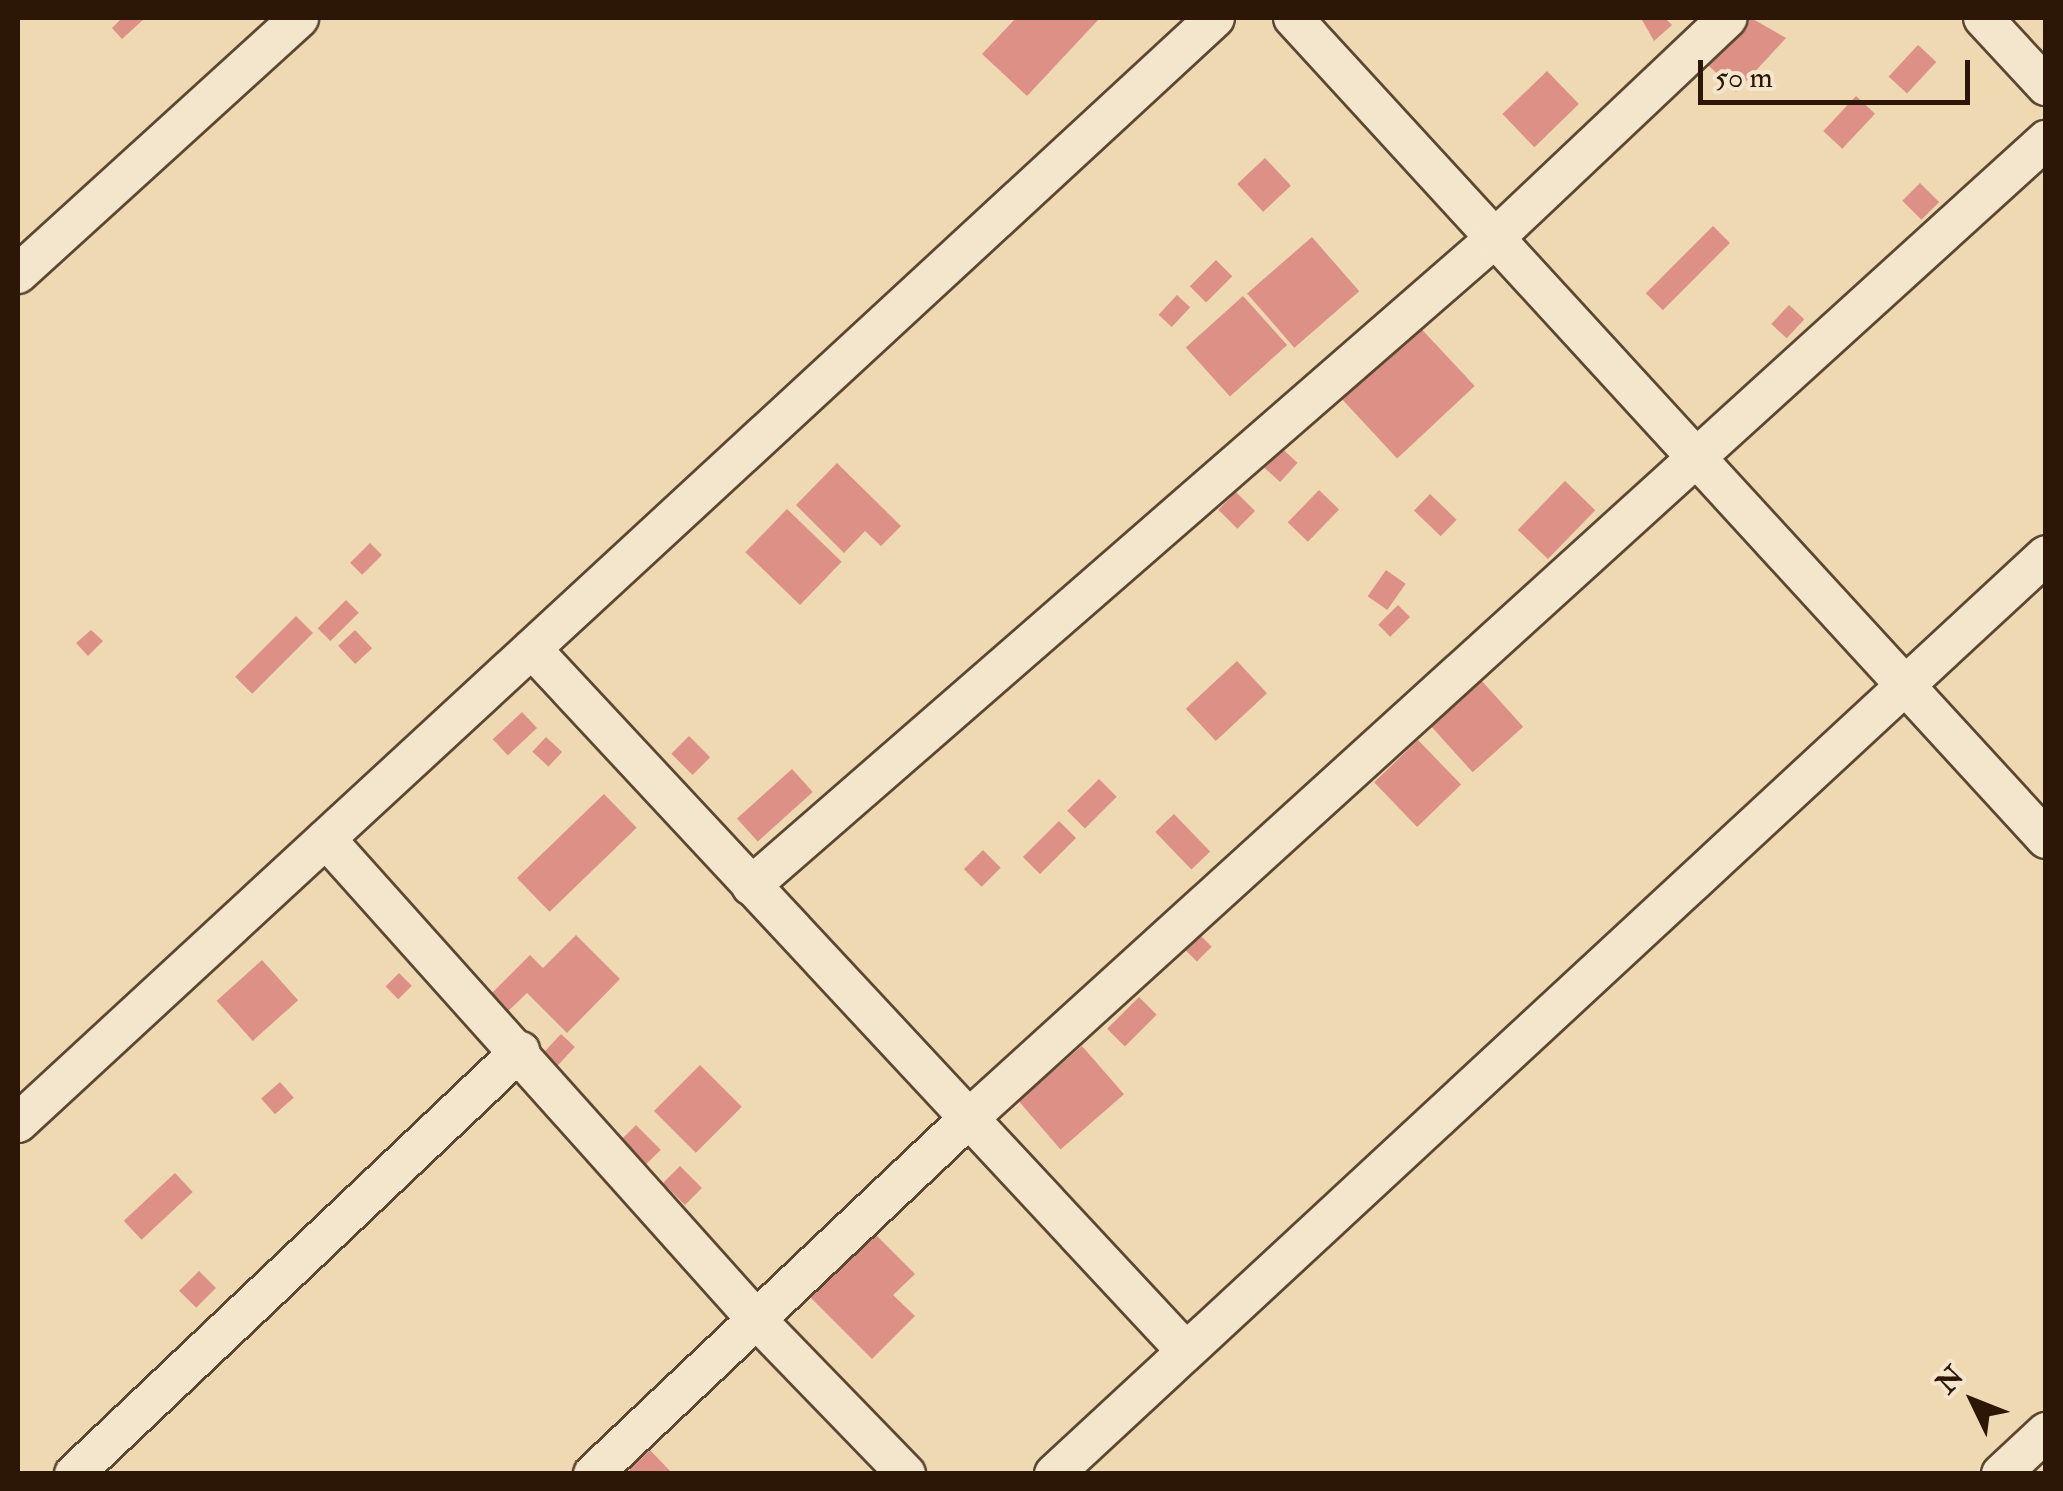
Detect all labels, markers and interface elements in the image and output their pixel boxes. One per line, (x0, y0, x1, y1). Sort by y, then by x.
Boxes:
scale bar (1703, 40, 1976, 102)
text: 50 m (1715, 59, 1773, 96)
north arrow (1923, 1351, 2023, 1451)
text: N (1929, 1359, 1972, 1401)

